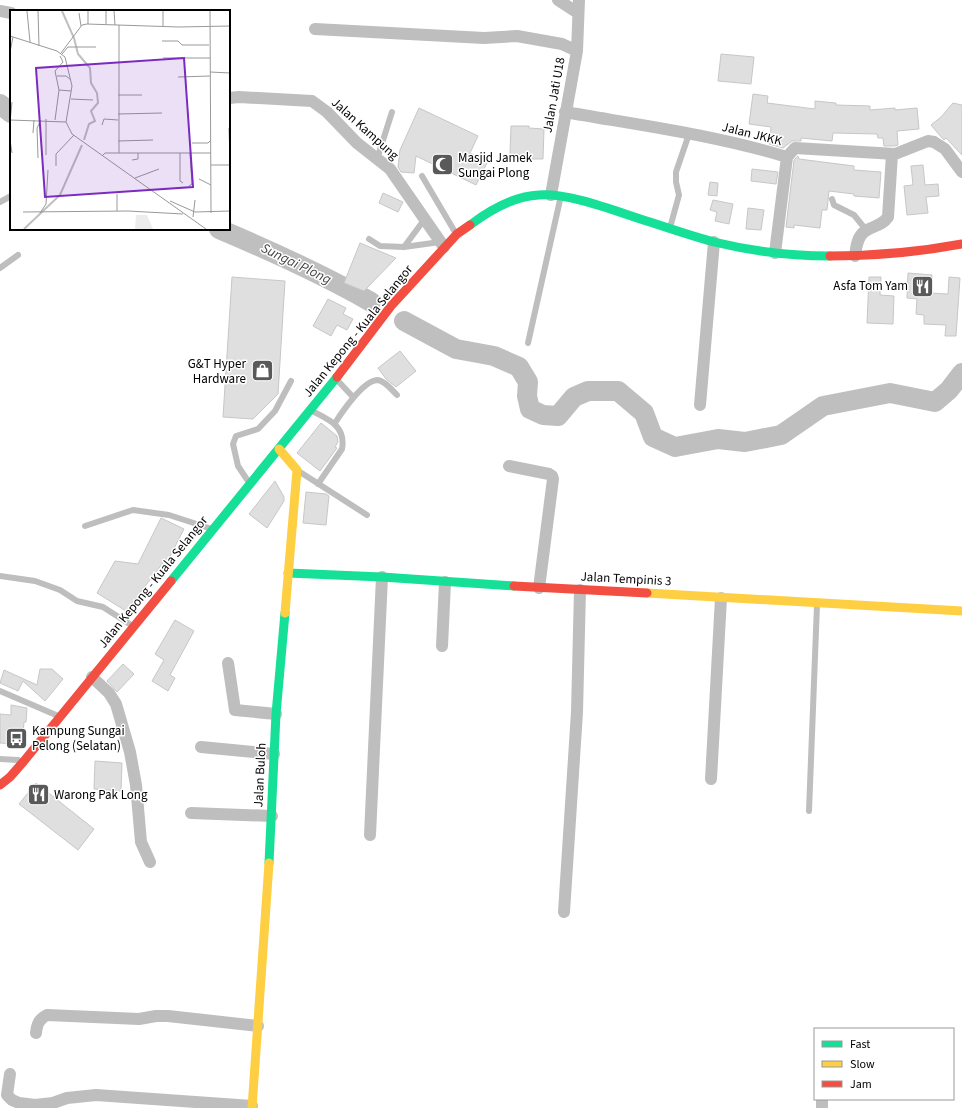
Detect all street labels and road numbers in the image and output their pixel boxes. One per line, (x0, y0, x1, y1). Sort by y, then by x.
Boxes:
street label: Jalan Jati U18 (538, 56, 570, 134)
street label: Jalan Kampung (327, 94, 403, 164)
street label: Jalan JKKK (720, 118, 784, 150)
street label: Jalan Kepong - Kuala Selangor (299, 261, 417, 401)
street label: Jalan Kepong - Kuala Selangor (94, 512, 212, 652)
street label: Jalan Tempinis 3 (580, 568, 672, 590)
street label: Jalan Buloh (249, 742, 271, 808)

